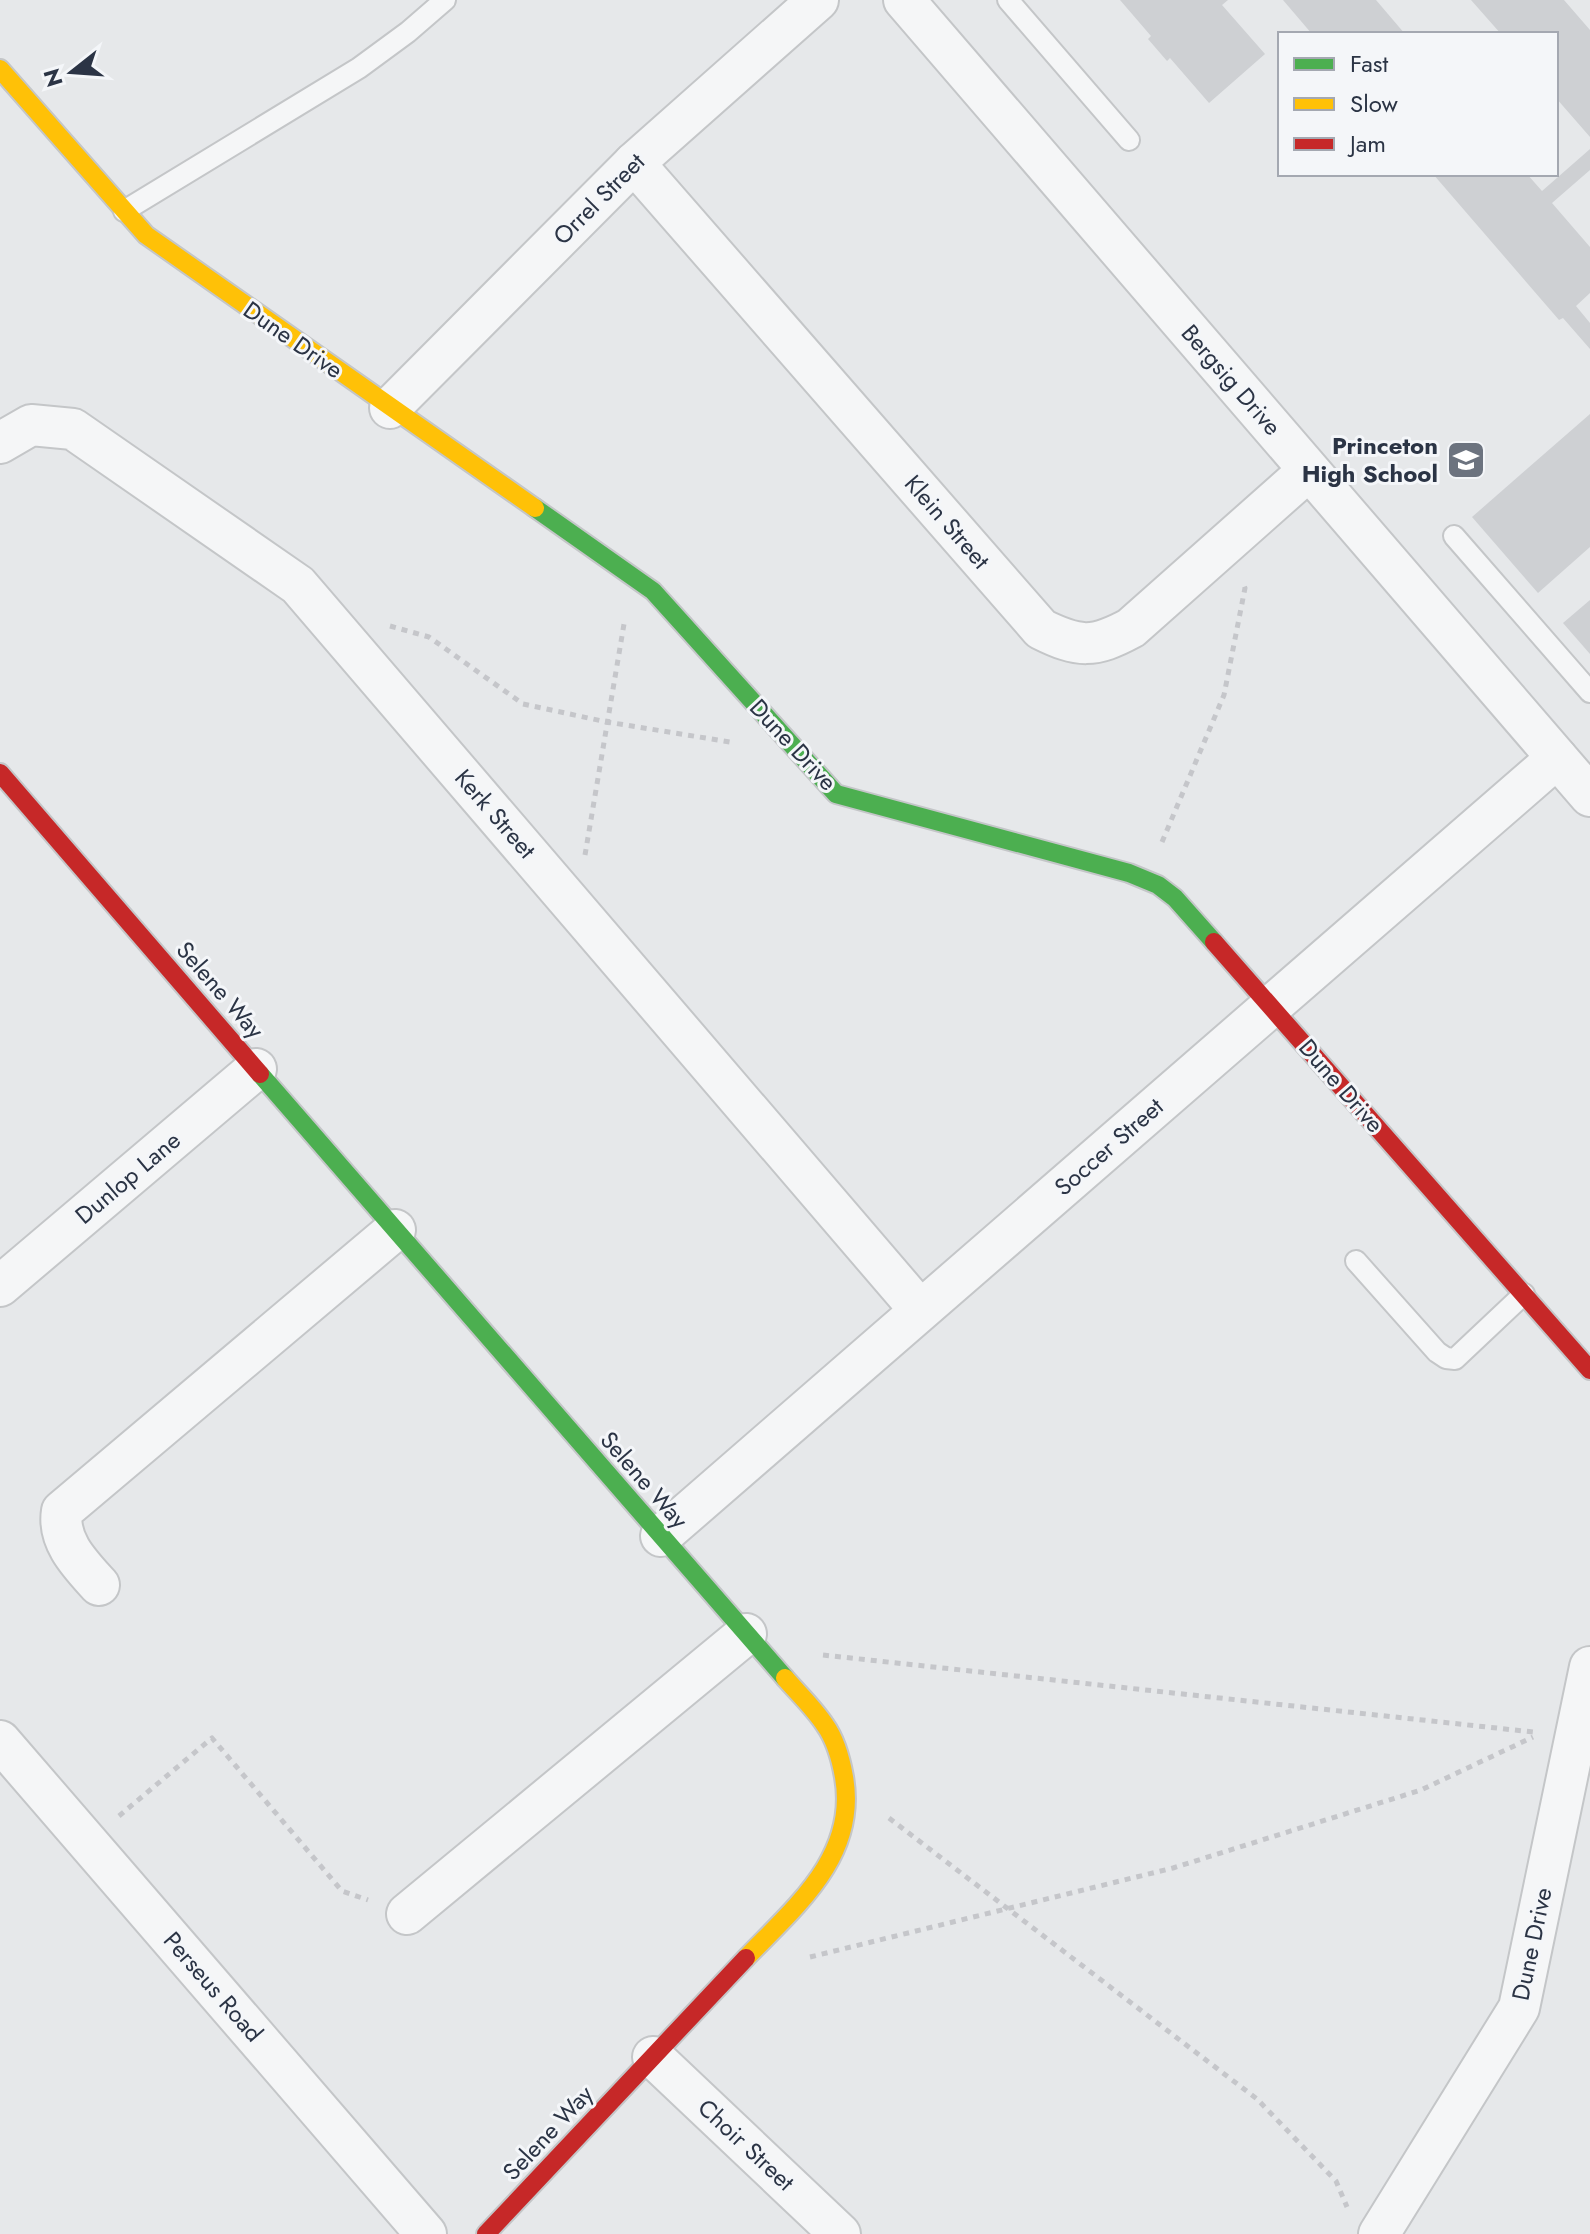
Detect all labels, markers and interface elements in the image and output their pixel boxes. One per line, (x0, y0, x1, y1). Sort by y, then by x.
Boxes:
north arrow (32, 32, 112, 112)
legend (1278, 32, 1558, 176)
text: Fast (1350, 46, 1388, 81)
text: N (35, 65, 71, 91)
text: Slow (1350, 86, 1398, 121)
text: Jam (1347, 126, 1386, 161)
street label: Orrel Street (545, 145, 653, 253)
street label: Dune Drive (236, 292, 350, 387)
street label: Bergsig Drive (1173, 316, 1290, 443)
place label: Princeton High School (1302, 428, 1438, 491)
school or university icon: Princeton High School (1445, 439, 1487, 481)
street label: Klein Street (897, 467, 998, 577)
street label: Dune Drive (742, 691, 845, 798)
street label: Kerk Street (447, 761, 544, 866)
street label: Selene Way (168, 933, 273, 1046)
street label: Dune Drive (1291, 1031, 1392, 1140)
street label: Soccer Street (1047, 1089, 1171, 1204)
street label: Dunlop Lane (67, 1123, 188, 1232)
street label: Selene Way (592, 1423, 697, 1536)
street label: Dune Drive (1502, 1884, 1561, 2004)
street label: Perseus Road (155, 1924, 271, 2050)
street label: Selene Way (494, 2077, 601, 2188)
street label: Choir Street (690, 2091, 803, 2199)

